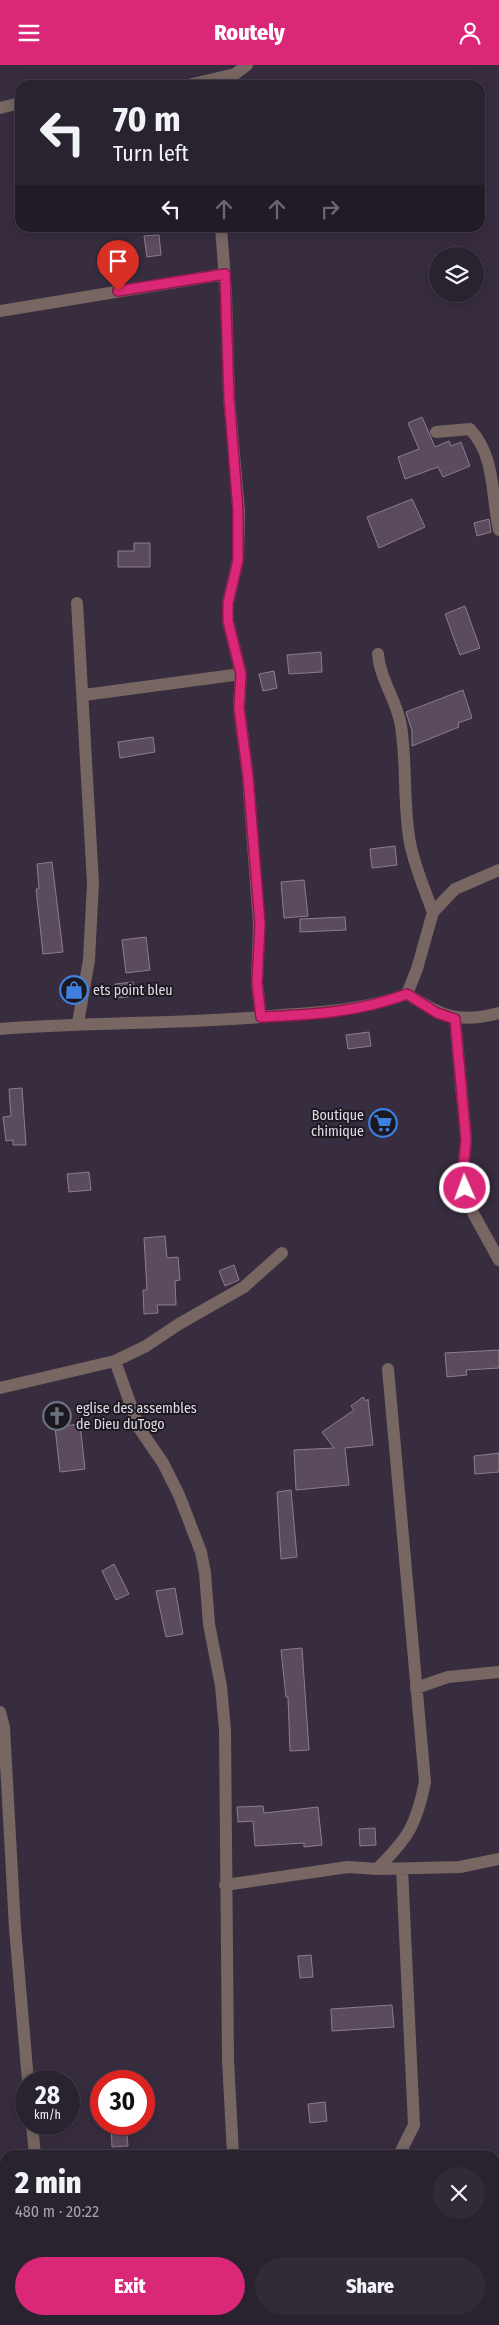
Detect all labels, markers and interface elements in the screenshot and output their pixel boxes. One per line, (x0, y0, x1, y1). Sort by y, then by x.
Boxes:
icon: menu (15, 19, 43, 47)
text: Routely (214, 19, 285, 46)
icon: person (456, 19, 484, 47)
text: 70 m (113, 98, 181, 140)
icon: left (30, 100, 95, 165)
text: Turn left (113, 140, 189, 167)
icon: left (157, 195, 185, 223)
icon: ahead (210, 195, 238, 223)
icon: ahead (263, 195, 291, 223)
icon: right (316, 195, 344, 223)
pin (97, 240, 139, 291)
icon: arrive (104, 247, 132, 275)
map controls (429, 247, 484, 302)
button: layers (429, 247, 484, 302)
shop icon: ets point bleu (59, 975, 89, 1005)
place label: ets point bleu (93, 982, 173, 999)
place label: Boutique chimique (311, 1107, 364, 1140)
supermarket icon: Boutique chimique (368, 1108, 398, 1138)
position arrow (438, 1161, 490, 1213)
place label: eglise des assembles de Dieu duTogo (76, 1400, 197, 1433)
church icon: eglise des assembles de Dieu duTogo (42, 1401, 72, 1431)
speed limit sign: 30 (90, 2070, 155, 2135)
text: 28 (35, 2081, 60, 2111)
text: km/h (34, 2108, 61, 2122)
text: 2 min (15, 2165, 81, 2201)
button: close (433, 2167, 485, 2219)
text: 480 m · 20:22 (15, 2202, 99, 2221)
button: Exit (15, 2257, 245, 2315)
button: Share (255, 2257, 485, 2315)

